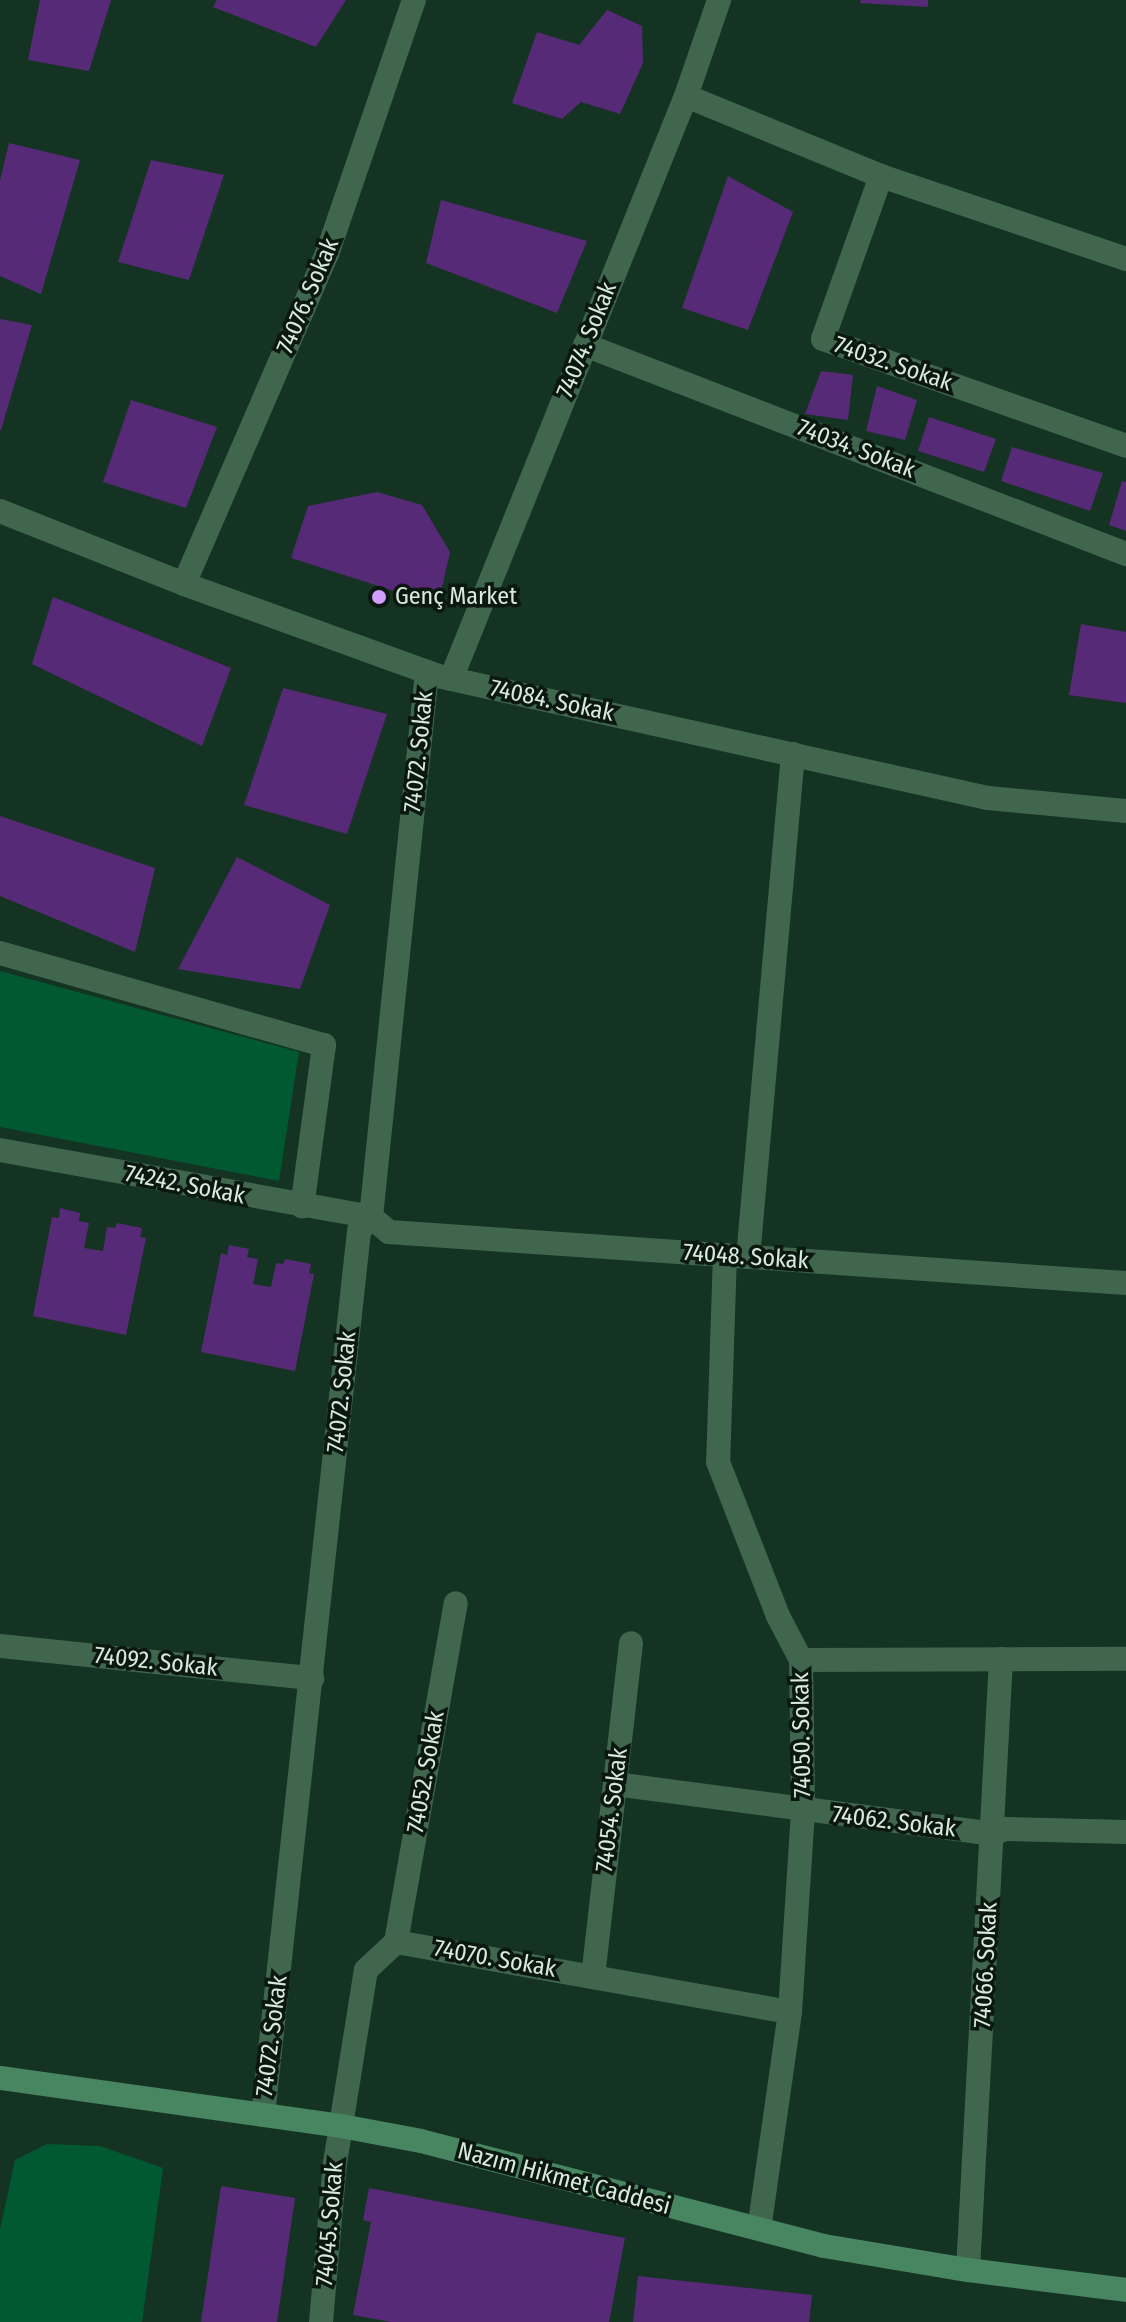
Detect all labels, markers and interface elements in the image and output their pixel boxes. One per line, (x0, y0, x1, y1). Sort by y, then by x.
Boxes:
street label: 74076. Sokak (271, 234, 345, 358)
street label: 74074. Sokak (551, 278, 623, 402)
street label: 74032. Sokak (830, 330, 956, 398)
street label: 74034. Sokak (793, 413, 919, 485)
place label: Genç Market (395, 583, 517, 611)
marker: Genç Market (370, 588, 388, 606)
street label: 74084. Sokak (488, 674, 616, 728)
street label: 74072. Sokak (398, 690, 440, 814)
street label: 74242. Sokak (123, 1159, 247, 1211)
street label: 74048. Sokak (682, 1238, 810, 1276)
street label: 74072. Sokak (321, 1330, 363, 1454)
street label: 74092. Sokak (93, 1641, 219, 1683)
street label: 74050. Sokak (787, 1672, 817, 1798)
street label: 74052. Sokak (401, 1709, 451, 1835)
street label: 74054. Sokak (590, 1746, 634, 1874)
street label: 74062. Sokak (831, 1800, 957, 1844)
street label: 74066. Sokak (968, 1901, 1004, 2029)
street label: 74070. Sokak (432, 1934, 558, 1984)
street label: 74072. Sokak (250, 1974, 294, 2098)
street label: Nazım Hikmet Caddesi (454, 2137, 674, 2221)
street label: 74045. Sokak (310, 2161, 350, 2287)

